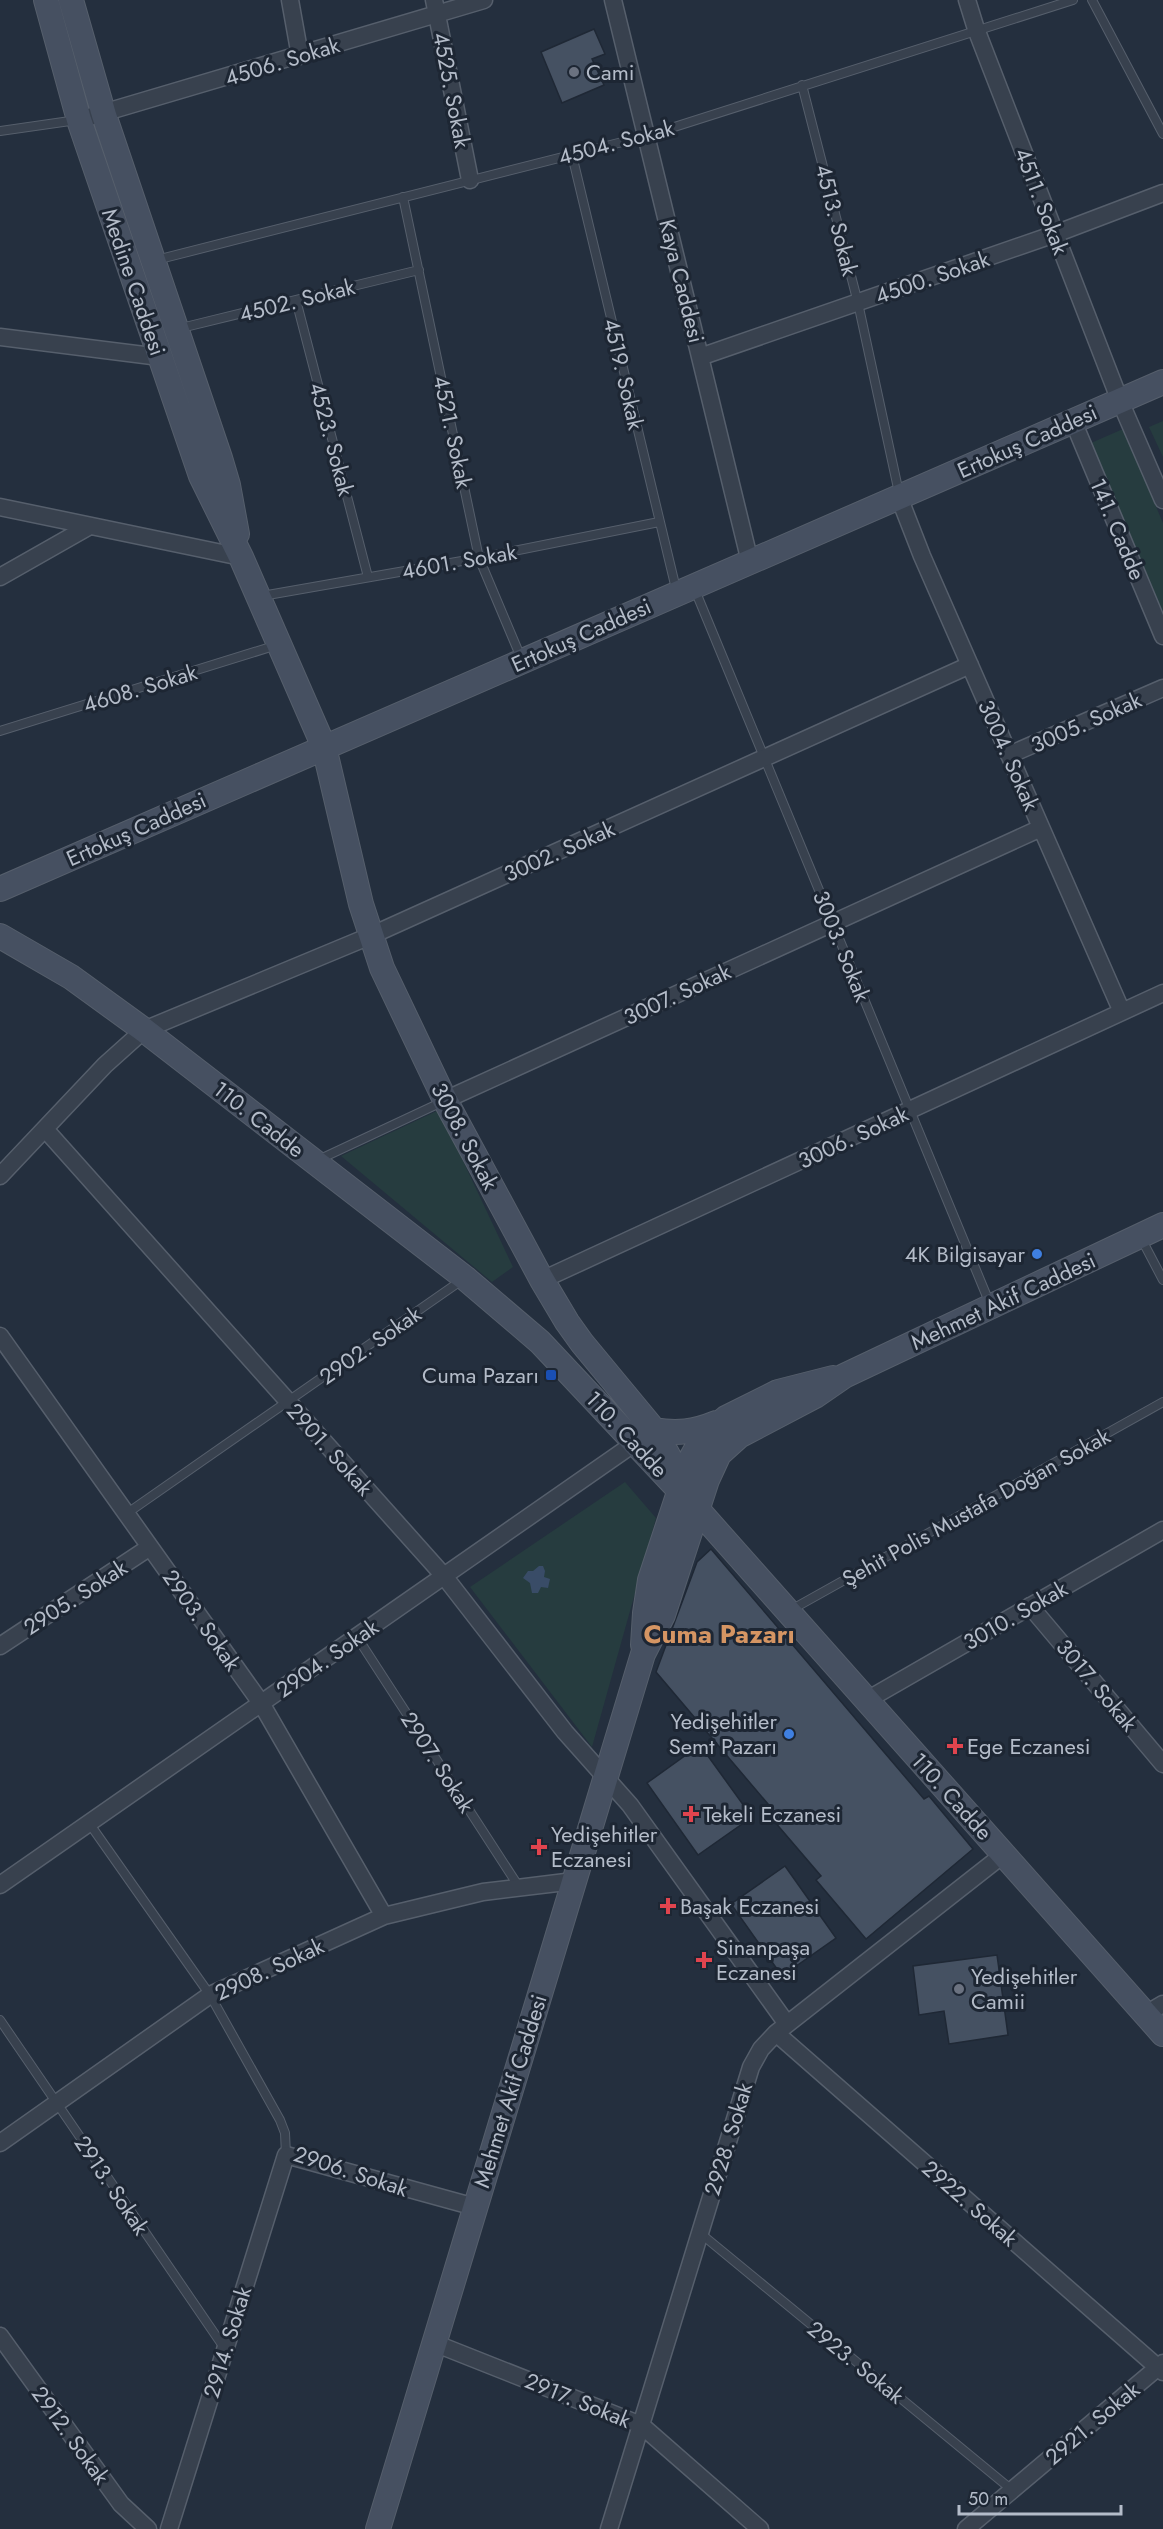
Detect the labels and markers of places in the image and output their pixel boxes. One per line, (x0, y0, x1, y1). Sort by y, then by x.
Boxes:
place label: Cami (586, 56, 635, 88)
marker: Cami (567, 65, 581, 79)
place label: 4K Bilgisayar (905, 1238, 1025, 1270)
marker: 4K Bilgisayar (1030, 1247, 1044, 1261)
place label: Cuma Pazarı (422, 1359, 539, 1391)
marker: Cuma Pazarı (544, 1368, 558, 1382)
place label: Yedişehitler Semt Pazarı (669, 1705, 777, 1762)
marker: Yedişehitler Semt Pazarı (782, 1727, 796, 1741)
place label: Ege Eczanesi (967, 1730, 1090, 1762)
marker: Ege Eczanesi (948, 1739, 962, 1753)
place label: Tekeli Eczanesi (703, 1798, 841, 1830)
marker: Tekeli Eczanesi (684, 1807, 698, 1821)
place label: Yedişehitler Eczanesi (551, 1818, 658, 1875)
marker: Yedişehitler Eczanesi (532, 1840, 546, 1854)
place label: Başak Eczanesi (680, 1890, 819, 1922)
marker: Başak Eczanesi (661, 1899, 675, 1913)
place label: Sinanpaşa Eczanesi (716, 1931, 810, 1988)
marker: Sinanpaşa Eczanesi (697, 1953, 711, 1967)
place label: Yedişehitler Camii (971, 1960, 1078, 2017)
marker: Yedişehitler Camii (952, 1982, 966, 1996)

